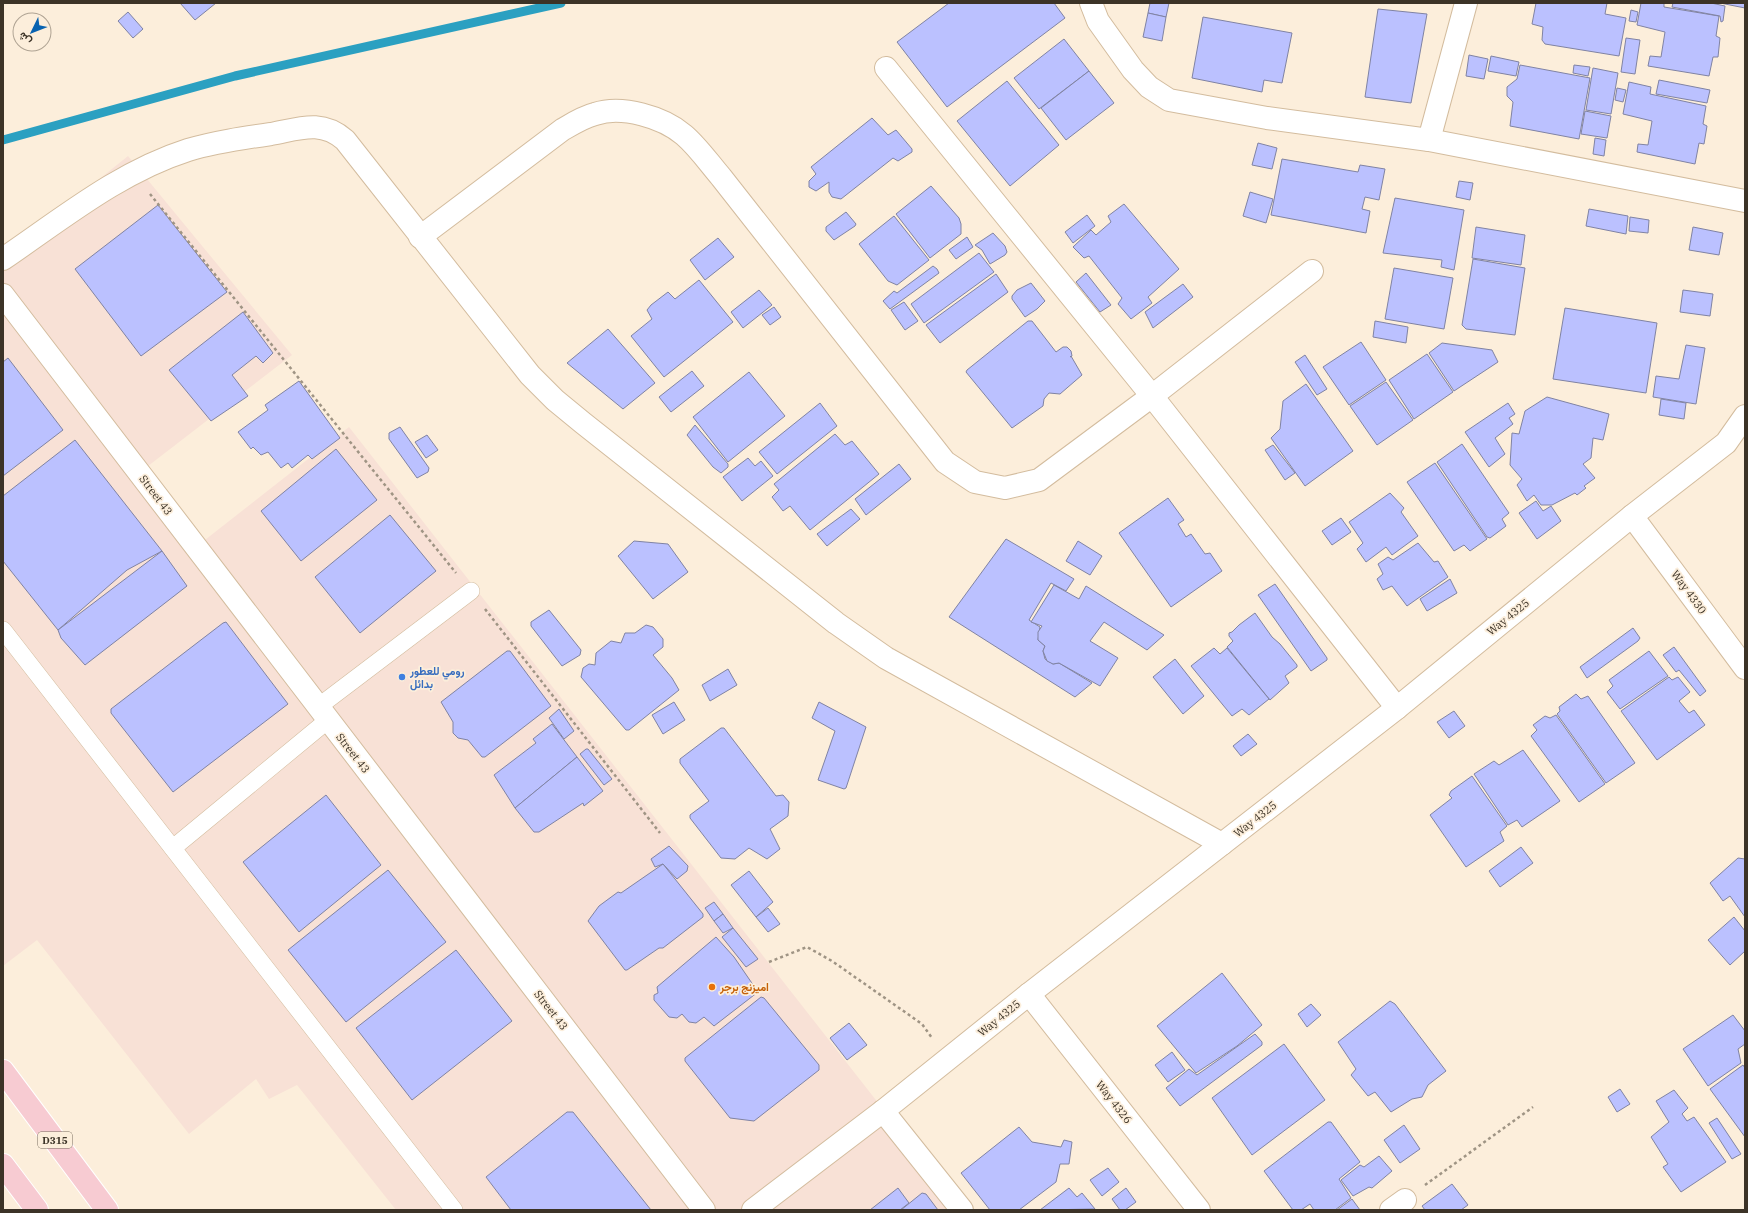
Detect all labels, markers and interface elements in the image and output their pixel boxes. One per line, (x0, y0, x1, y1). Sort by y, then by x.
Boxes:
north arrow (12, 12, 52, 52)
text: ش (15, 29, 34, 48)
street label: Street 43 (136, 472, 176, 518)
street label: Way 4330 (1668, 567, 1710, 617)
street label: Way 4325 (1484, 596, 1532, 638)
place label: رومي للعطور بدائل (409, 664, 464, 691)
marker: رومي للعطور بدائل (397, 672, 407, 682)
street label: Street 43 (333, 730, 373, 776)
street label: Way 4325 (1231, 798, 1279, 840)
place label: اميزنج برجر (719, 980, 769, 995)
marker: اميزنج برجر (707, 982, 717, 992)
street label: Street 43 (531, 987, 571, 1033)
street label: Way 4325 (975, 997, 1023, 1039)
street label: Way 4326 (1093, 1078, 1135, 1126)
road number: D315 (38, 1132, 72, 1148)

